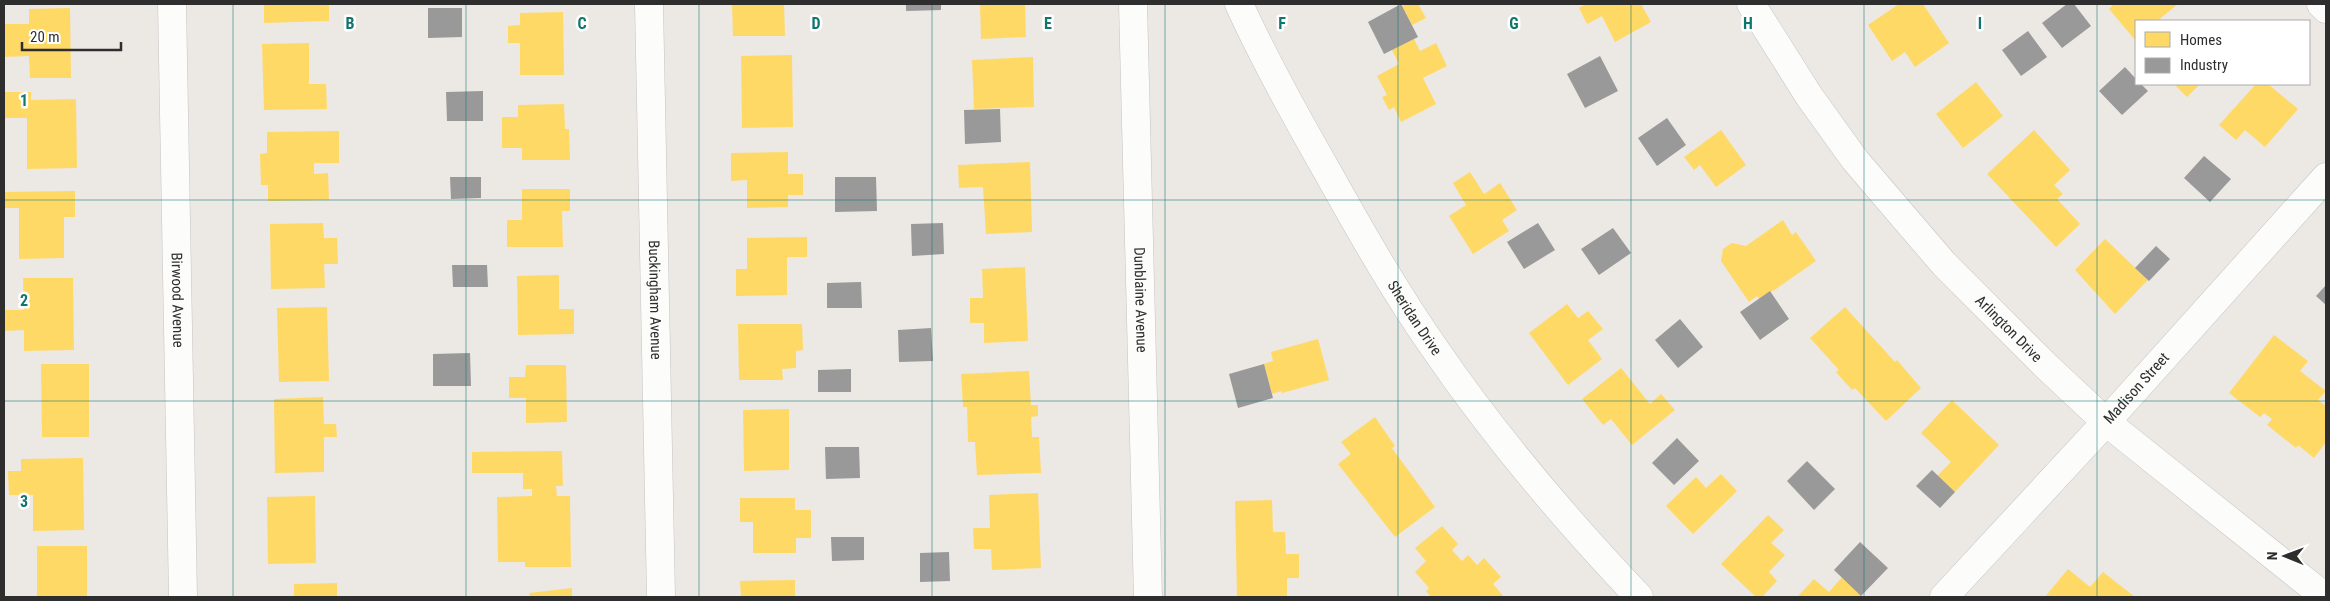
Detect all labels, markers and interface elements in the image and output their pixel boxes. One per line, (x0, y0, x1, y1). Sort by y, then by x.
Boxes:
text: B (346, 14, 355, 33)
text: C (577, 14, 587, 33)
text: D (811, 14, 821, 33)
text: E (1044, 14, 1052, 33)
text: F (1278, 14, 1286, 33)
text: G (1509, 14, 1519, 33)
text: H (1743, 14, 1753, 33)
text: I (1978, 14, 1982, 33)
scale bar (22, 20, 121, 52)
legend (2135, 20, 2310, 85)
text: 20 m (30, 28, 60, 46)
text: Homes (2180, 31, 2222, 49)
text: Industry (2180, 56, 2228, 74)
text: 1 (20, 91, 28, 110)
street label: Buckingham Avenue (645, 240, 665, 360)
street label: Dunblaine Avenue (1130, 247, 1151, 353)
street label: Birwood Avenue (168, 252, 187, 348)
street label: Sheridan Drive (1384, 277, 1446, 359)
text: 2 (20, 291, 28, 310)
street label: Arlington Drive (1971, 291, 2046, 366)
street label: Madison Street (2100, 349, 2173, 428)
text: 3 (20, 492, 28, 511)
north arrow (2260, 531, 2310, 581)
text: N (2264, 551, 2280, 560)

